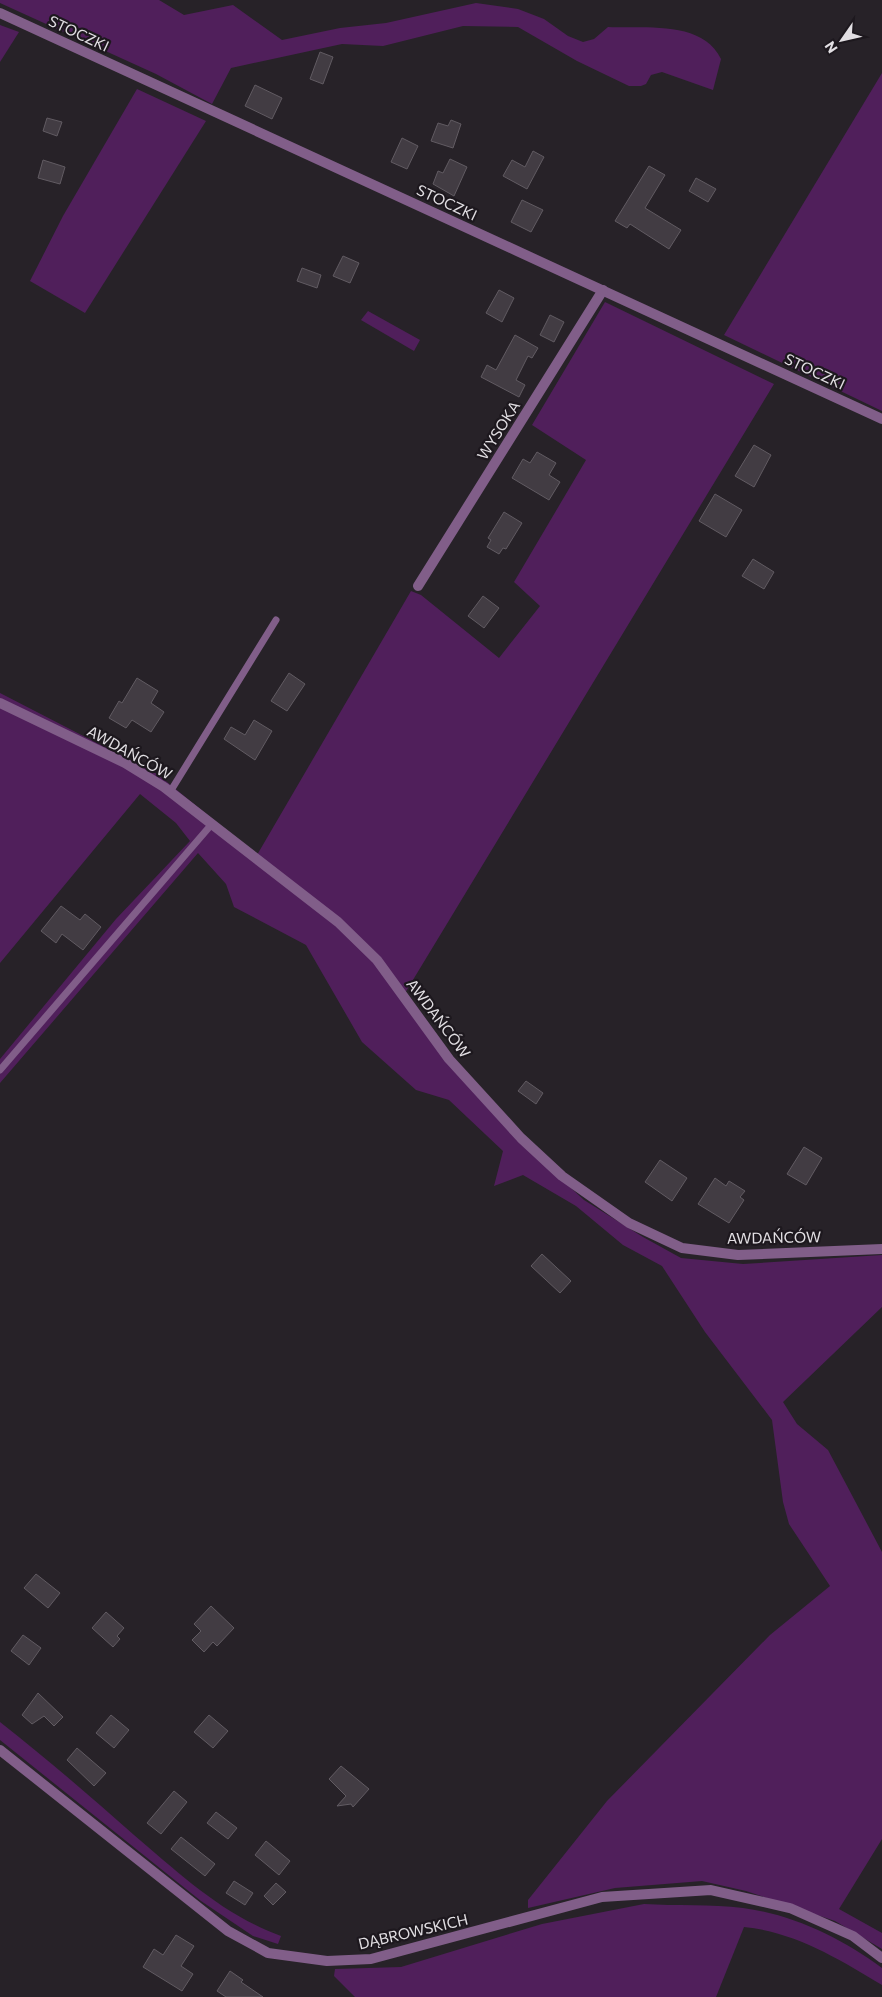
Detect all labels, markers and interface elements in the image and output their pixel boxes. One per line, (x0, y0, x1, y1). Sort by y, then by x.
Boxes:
street label: STOCZKI (46, 11, 112, 55)
north arrow (817, 15, 867, 65)
text: N (821, 38, 841, 57)
street label: STOCZKI (414, 180, 480, 224)
street label: STOCZKI (782, 349, 848, 393)
street label: WYSOKA (473, 397, 523, 463)
street label: AWDAŃCÓW (84, 720, 176, 783)
street label: AWDAŃCÓW (403, 974, 475, 1061)
street label: AWDAŃCÓW (727, 1226, 821, 1247)
street label: DĄBROWSKICH (356, 1910, 470, 1952)

